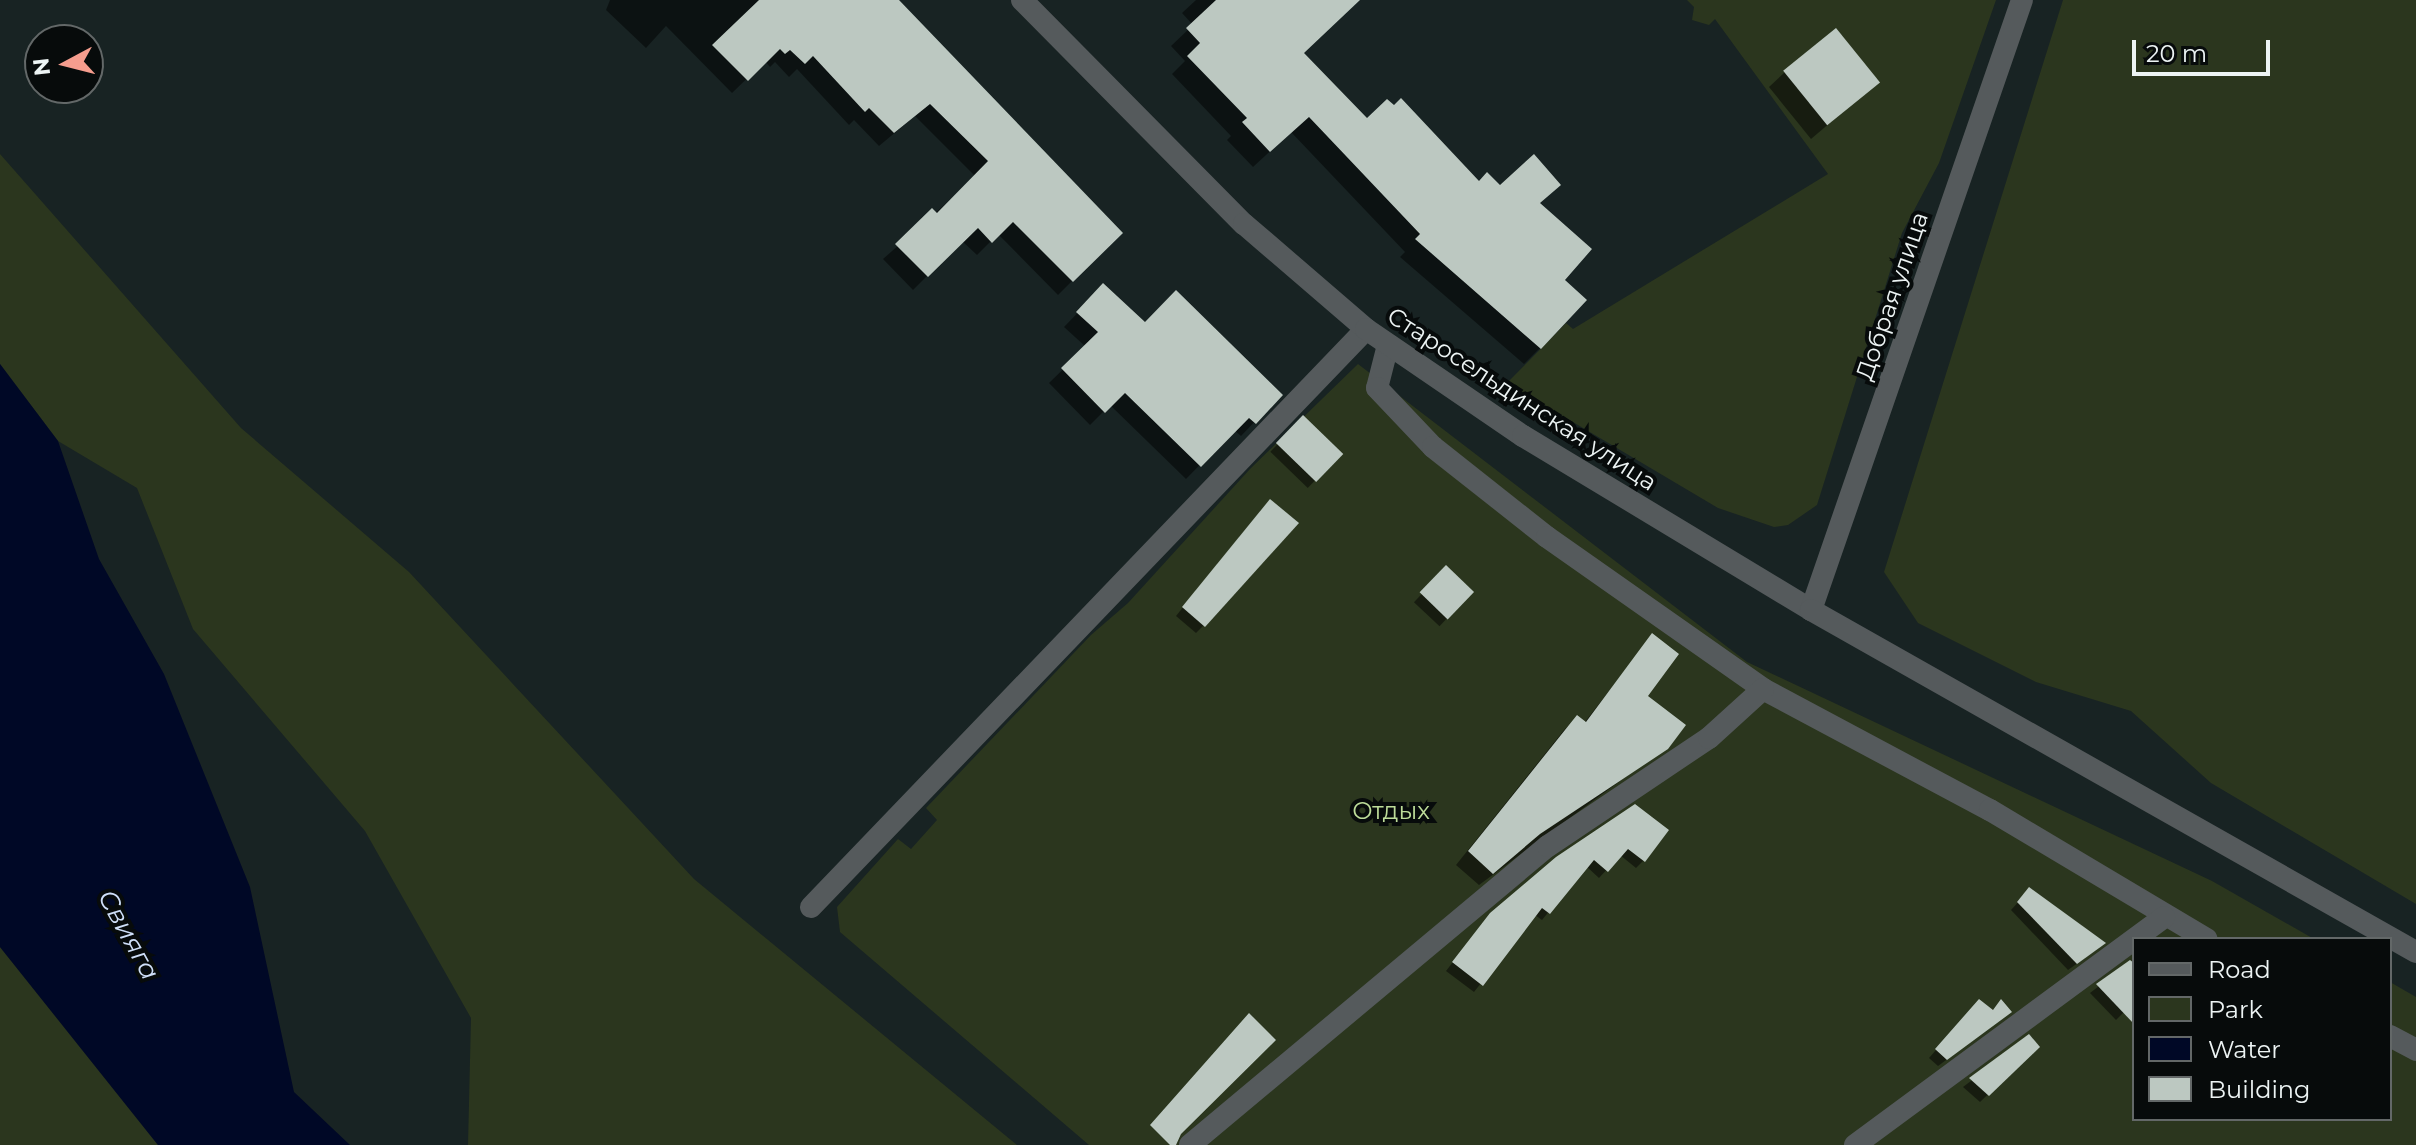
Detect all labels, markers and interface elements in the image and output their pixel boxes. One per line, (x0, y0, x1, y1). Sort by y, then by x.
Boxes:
north arrow (24, 24, 104, 104)
scale bar (2136, 24, 2274, 74)
text: 20 m (2146, 39, 2207, 68)
text: N (27, 56, 56, 77)
street label: Добрая улица (1850, 208, 1934, 384)
street label: Старосельдинская улица (1382, 301, 1662, 497)
park label: Отдых (1352, 797, 1430, 825)
water label: Свияга (91, 884, 165, 986)
legend (2132, 937, 2392, 1121)
text: Road (2208, 955, 2271, 984)
text: Park (2208, 995, 2263, 1024)
text: Water (2208, 1035, 2281, 1064)
text: Building (2208, 1075, 2311, 1104)

